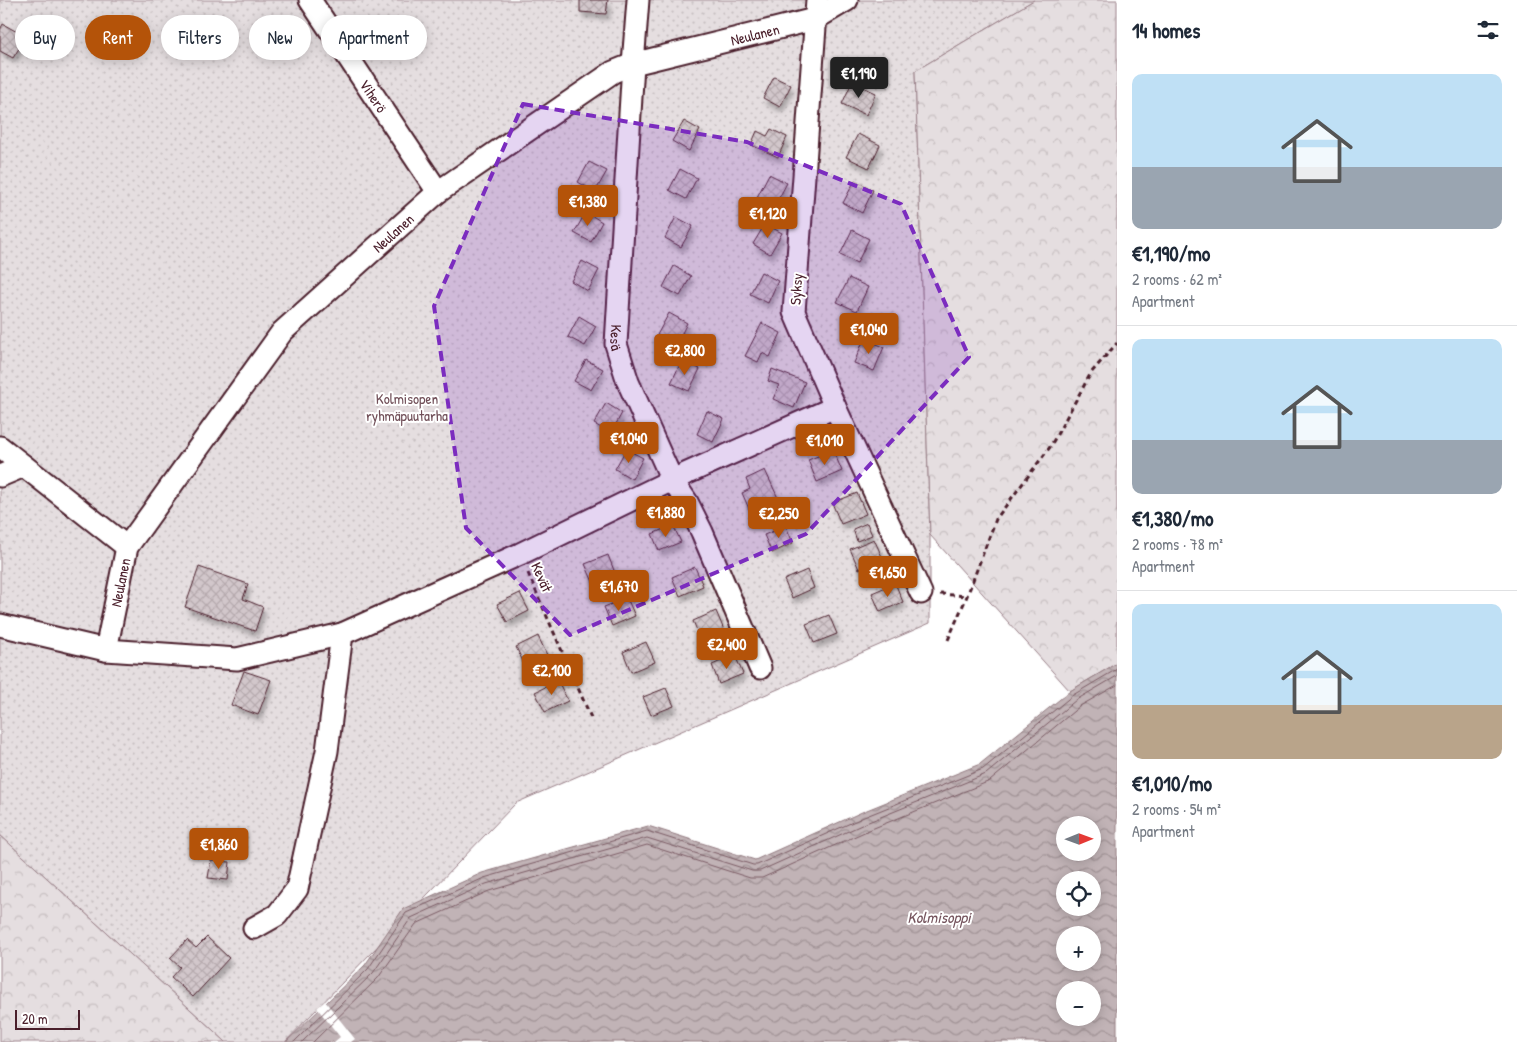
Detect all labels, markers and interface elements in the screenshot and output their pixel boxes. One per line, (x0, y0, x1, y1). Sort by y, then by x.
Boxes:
chip: Buy (15, 15, 75, 60)
chip: Rent (85, 15, 151, 60)
chip: Filters (161, 15, 239, 60)
chip: New (249, 15, 311, 60)
chip: Apartment (321, 15, 427, 60)
text: 14 homes (1132, 16, 1200, 45)
icon: filters (1474, 16, 1502, 44)
street label: Neulanen (728, 18, 782, 50)
pin: €1,190 (818, 56, 900, 99)
text: €1,190 (841, 62, 877, 84)
street label: Viherö (355, 75, 392, 116)
icon: home (1272, 106, 1362, 196)
pin: €1,380 (547, 184, 629, 227)
text: €1,380 (569, 190, 607, 212)
pin: €1,120 (727, 196, 809, 239)
text: €1,120 (749, 202, 787, 224)
street label: Neulanen (367, 208, 418, 257)
text: €1,190/mo (1132, 239, 1210, 268)
text: 2 rooms · 62 m² (1132, 268, 1222, 290)
street label: Syksy (784, 273, 808, 305)
text: Apartment (1132, 290, 1195, 312)
pin: €1,040 (828, 312, 910, 355)
text: €1,040 (850, 318, 888, 340)
street label: Kesä (605, 324, 628, 353)
pin: €2,800 (644, 334, 726, 376)
text: €2,800 (665, 339, 705, 361)
icon: home (1272, 372, 1362, 462)
park label: Kolmisopen ryhmäpuutarha (366, 388, 448, 426)
pin: €1,040 (588, 422, 670, 464)
pin: €1,010 (784, 424, 866, 466)
text: €1,040 (610, 427, 648, 449)
text: €1,010 (807, 429, 843, 451)
pin: €1,880 (625, 496, 707, 538)
pin: €2,250 (738, 496, 820, 539)
text: €1,880 (647, 501, 685, 523)
text: €2,250 (759, 502, 799, 524)
text: €1,380/mo (1132, 504, 1214, 533)
text: 2 rooms · 78 m² (1132, 533, 1223, 555)
text: Apartment (1132, 555, 1195, 577)
street label: Neulanen (105, 556, 135, 609)
pin: €1,650 (847, 556, 929, 598)
street label: Kevät (526, 559, 558, 596)
text: €1,650 (869, 561, 907, 583)
pin: €1,670 (578, 570, 660, 612)
text: €1,670 (600, 575, 638, 597)
pin: €2,400 (686, 628, 768, 670)
text: €2,400 (708, 633, 746, 655)
icon: home (1272, 637, 1362, 727)
pin: €2,100 (511, 654, 593, 696)
text: €2,100 (533, 659, 571, 681)
text: €1,010/mo (1132, 769, 1212, 798)
text: 2 rooms · 54 m² (1132, 798, 1221, 820)
north arrow (1056, 816, 1101, 861)
map controls (1056, 816, 1101, 1026)
text: Apartment (1132, 820, 1195, 842)
pin: €1,860 (178, 828, 260, 870)
text: €1,860 (200, 833, 238, 855)
button: locate (1056, 871, 1101, 916)
water label: Kolmisoppi (907, 906, 972, 928)
button: + (1056, 926, 1101, 971)
button: − (1056, 981, 1101, 1026)
scale bar (15, 1007, 80, 1030)
text: 20 m (22, 1009, 48, 1028)

